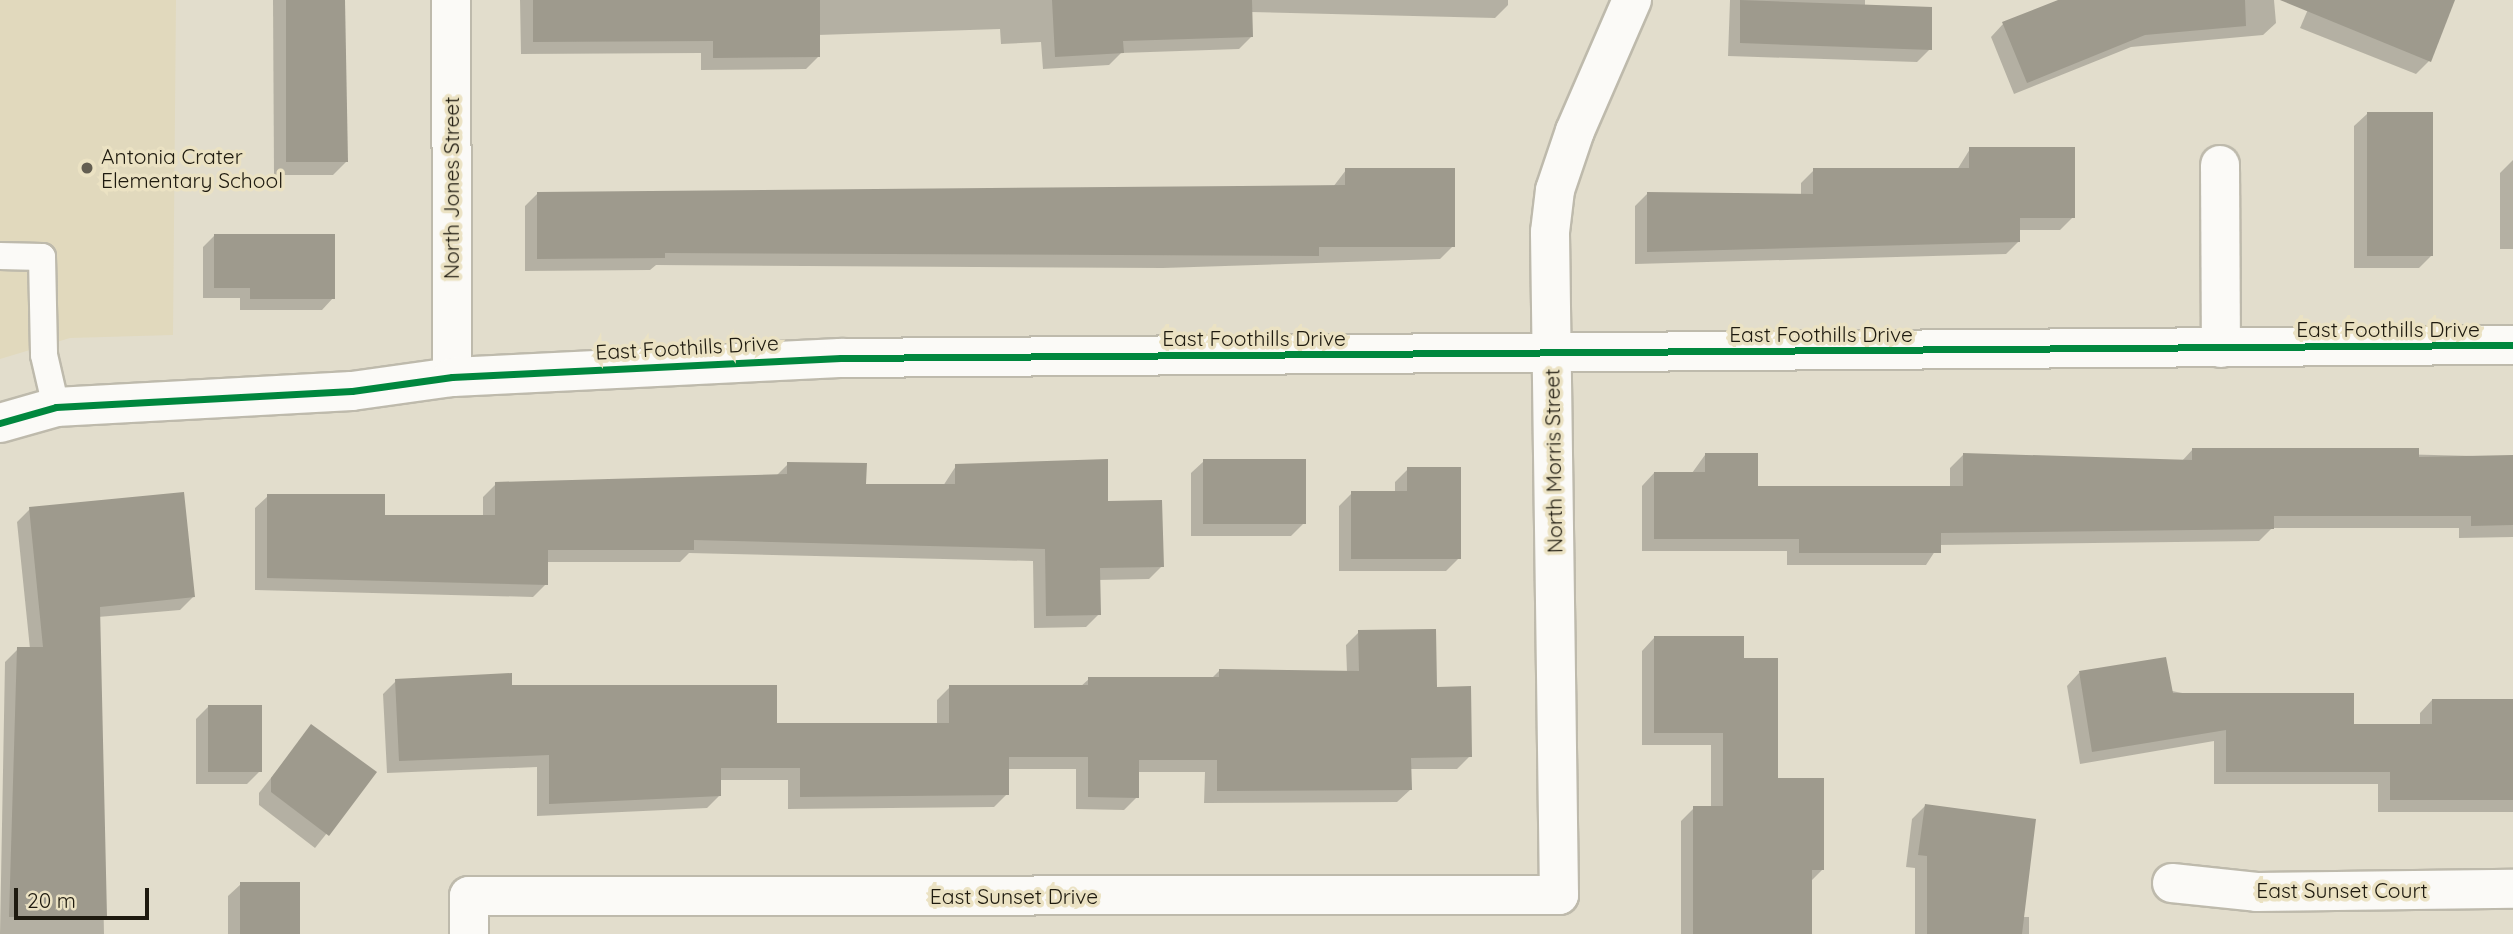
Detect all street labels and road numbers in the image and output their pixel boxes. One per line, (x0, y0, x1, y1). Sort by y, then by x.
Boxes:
street label: North Jones Street (438, 97, 464, 279)
street label: East Foothills Drive (2296, 316, 2480, 342)
street label: East Foothills Drive (1729, 321, 1913, 347)
street label: East Foothills Drive (1162, 325, 1346, 351)
street label: East Foothills Drive (595, 330, 779, 364)
street label: North Morris Street (1539, 369, 1567, 553)
street label: East Sunset Court (2256, 877, 2428, 903)
street label: East Sunset Drive (930, 883, 1098, 909)

